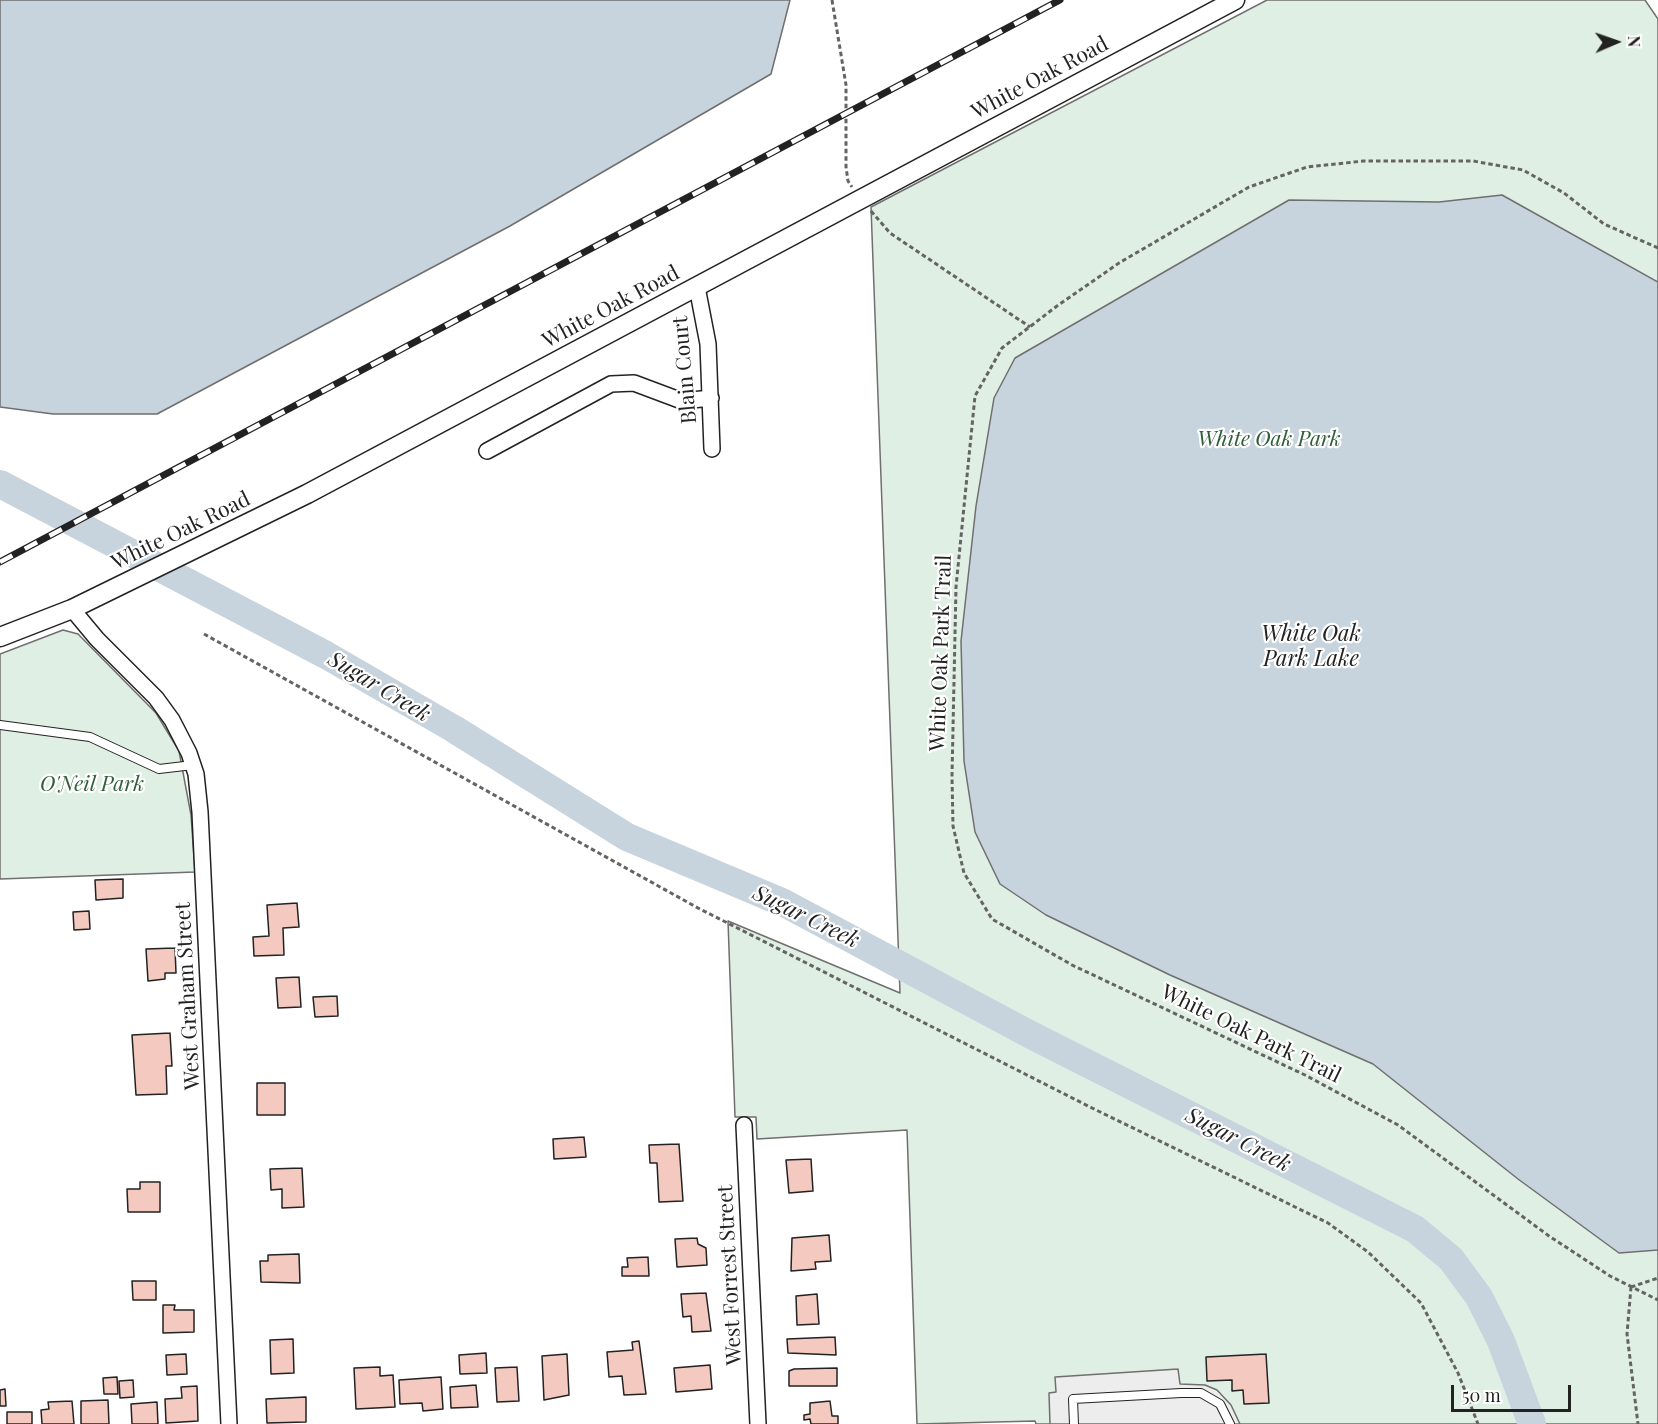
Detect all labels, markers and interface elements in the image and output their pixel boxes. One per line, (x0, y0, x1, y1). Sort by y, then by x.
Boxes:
north arrow (1586, 12, 1646, 72)
street label: White Oak Road (967, 31, 1113, 125)
text: N (1624, 35, 1645, 47)
street label: White Oak Road (538, 260, 684, 354)
street label: Blain Court (668, 315, 702, 425)
park label: White Oak Park (1197, 426, 1341, 452)
street label: White Oak Road (108, 487, 254, 575)
street label: White Oak Park Trail (925, 554, 957, 752)
water label: White Oak Park Lake (1261, 621, 1361, 672)
water label: Sugar Creek (323, 646, 435, 728)
park label: O'Neil Park (40, 771, 144, 797)
water label: Sugar Creek (749, 880, 863, 954)
street label: West Graham Street (171, 902, 205, 1090)
street label: White Oak Park Trail (1157, 980, 1345, 1088)
water label: Sugar Creek (1181, 1102, 1295, 1178)
street label: West Forrest Street (713, 1184, 747, 1366)
scale bar (1454, 1373, 1574, 1411)
text: 50 m (1462, 1383, 1501, 1407)

